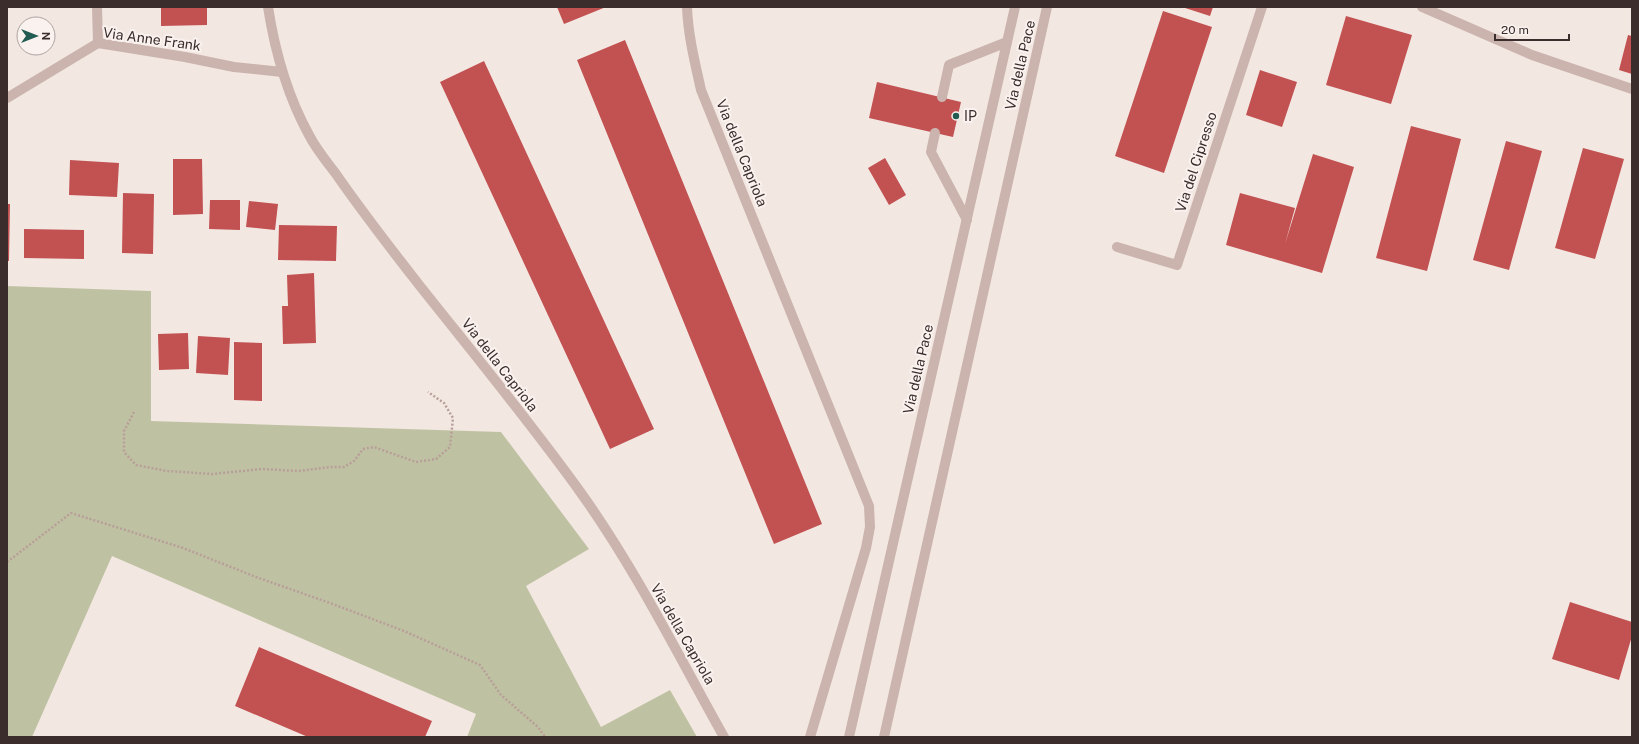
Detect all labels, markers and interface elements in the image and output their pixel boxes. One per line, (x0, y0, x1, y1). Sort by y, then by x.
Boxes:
north arrow (16, 16, 56, 56)
scale bar (1495, 16, 1569, 42)
street label: Via della Pace (1002, 19, 1038, 111)
text: 20 m (1501, 23, 1529, 37)
street label: Via Anne Frank (102, 24, 202, 54)
text: N (40, 32, 52, 40)
street label: Via della Capriola (713, 97, 771, 209)
place label: IP (964, 108, 977, 124)
street label: Via del Cipresso (1172, 110, 1220, 214)
marker: IP (951, 111, 961, 121)
street label: Via della Capriola (459, 315, 541, 415)
street label: Via della Pace (900, 323, 936, 415)
street label: Via della Capriola (648, 581, 718, 687)

